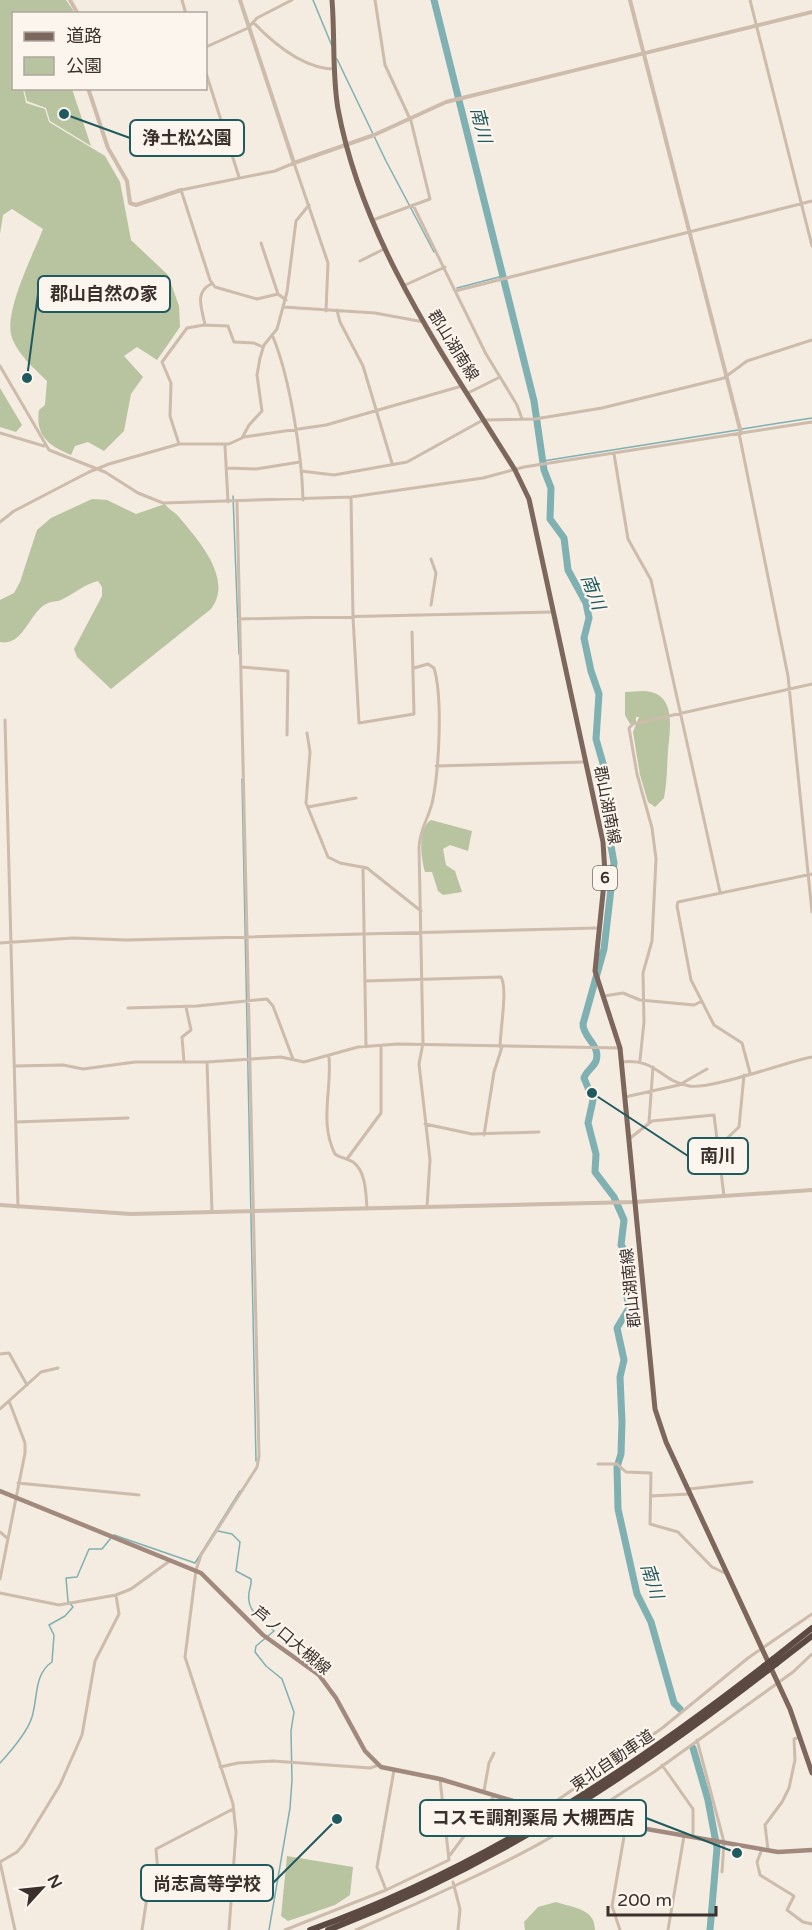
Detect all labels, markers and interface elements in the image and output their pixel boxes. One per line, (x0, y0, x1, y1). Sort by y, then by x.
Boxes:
legend (12, 12, 207, 90)
text: 道路 (66, 25, 102, 47)
text: 公園 (66, 55, 102, 77)
water label: 南川 (466, 105, 497, 147)
callout: 浄土松公園 (130, 120, 244, 156)
text: 浄土松公園 (142, 127, 232, 149)
callout: 郡山自然の家 (38, 276, 170, 312)
text: 郡山自然の家 (50, 283, 158, 305)
street label: 郡山湖南線 (423, 306, 483, 385)
water label: 南川 (576, 571, 610, 615)
street label: 郡山湖南線 (590, 764, 624, 846)
road number: 6 (593, 866, 617, 890)
callout: 南川 (688, 1138, 748, 1174)
text: 南川 (700, 1145, 736, 1167)
street label: 郡山湖南線 (617, 1247, 645, 1329)
water label: 南川 (636, 1560, 669, 1603)
street label: 芦ノ口大槻線 (248, 1602, 335, 1679)
street label: 東北自動車道 (567, 1726, 658, 1796)
callout: コスモ調剤薬局 大槻西店 (420, 1800, 646, 1836)
text: コスモ調剤薬局 大槻西店 (432, 1807, 634, 1829)
north arrow (12, 1858, 72, 1918)
callout: 尚志高等学校 (141, 1865, 273, 1901)
text: N (43, 1871, 66, 1892)
text: 尚志高等学校 (153, 1873, 261, 1895)
scale bar (608, 1879, 716, 1917)
text: 200 m (617, 1889, 672, 1911)

